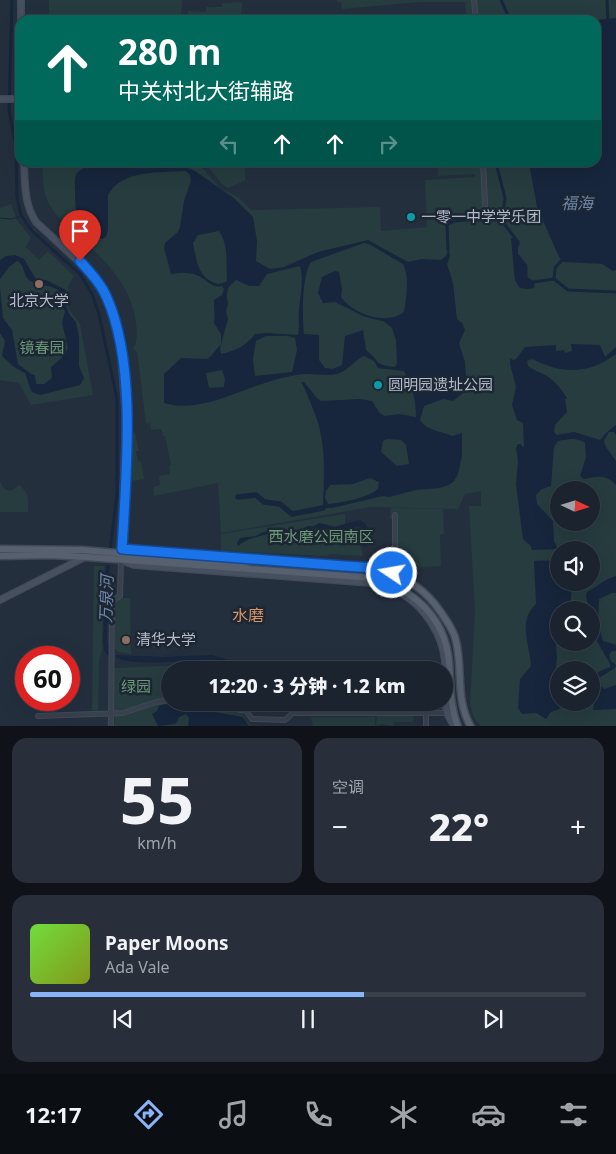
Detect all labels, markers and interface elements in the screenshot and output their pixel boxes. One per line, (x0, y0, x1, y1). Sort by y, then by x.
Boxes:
text: 280 m (118, 28, 221, 75)
icon: ahead (35, 35, 100, 100)
text: 中关村北大街辅路 (118, 75, 294, 105)
icon: left (215, 130, 243, 158)
icon: ahead (268, 130, 296, 158)
icon: ahead (321, 130, 349, 158)
icon: right (374, 130, 402, 158)
water label: 福海 (561, 192, 595, 214)
place label: 一零一中学学乐团 (421, 206, 541, 226)
pin (59, 210, 101, 261)
marker: 一零一中学学乐团 (405, 211, 417, 223)
icon: arrive (66, 217, 94, 245)
marker: 北京大学 (33, 278, 45, 290)
place label: 北京大学 (9, 290, 69, 310)
park label: 镜春园 (19, 337, 65, 357)
place label: 圆明园遗址公园 (388, 374, 493, 394)
marker: 圆明园遗址公园 (372, 379, 384, 391)
north arrow (550, 481, 600, 531)
map controls (550, 481, 600, 711)
park label: 西水磨公园南区 (268, 526, 374, 546)
button: sound (550, 541, 600, 591)
position arrow (365, 546, 417, 598)
water label: 万泉河 (94, 572, 118, 623)
button: search (550, 601, 600, 651)
district label: 水磨 (232, 604, 264, 626)
place label: 清华大学 (136, 629, 196, 649)
marker: 清华大学 (120, 634, 132, 646)
speed limit sign: 60 (15, 646, 80, 711)
button: layers (550, 661, 600, 711)
text: 12:20 · 3 分钟 · 1.2 km (208, 673, 406, 699)
park label: 绿园 (121, 676, 151, 696)
text: 55 (120, 755, 194, 843)
text: 空调 (332, 776, 364, 798)
text: 22° (429, 800, 489, 852)
text: − (332, 807, 348, 845)
text: + (570, 807, 586, 845)
text: km/h (137, 832, 177, 854)
text: Paper Moons (105, 930, 229, 956)
text: Ada Vale (105, 956, 170, 978)
icon: previous (109, 1005, 137, 1033)
icon: pause (294, 1005, 322, 1033)
icon: next (479, 1005, 507, 1033)
icon: directions (131, 1097, 166, 1132)
icon: music (216, 1097, 251, 1132)
icon: phone (301, 1097, 336, 1132)
icon: climate (386, 1097, 421, 1132)
icon: car (471, 1097, 506, 1132)
icon: filters (556, 1097, 591, 1132)
text: 12:17 (25, 1099, 81, 1129)

